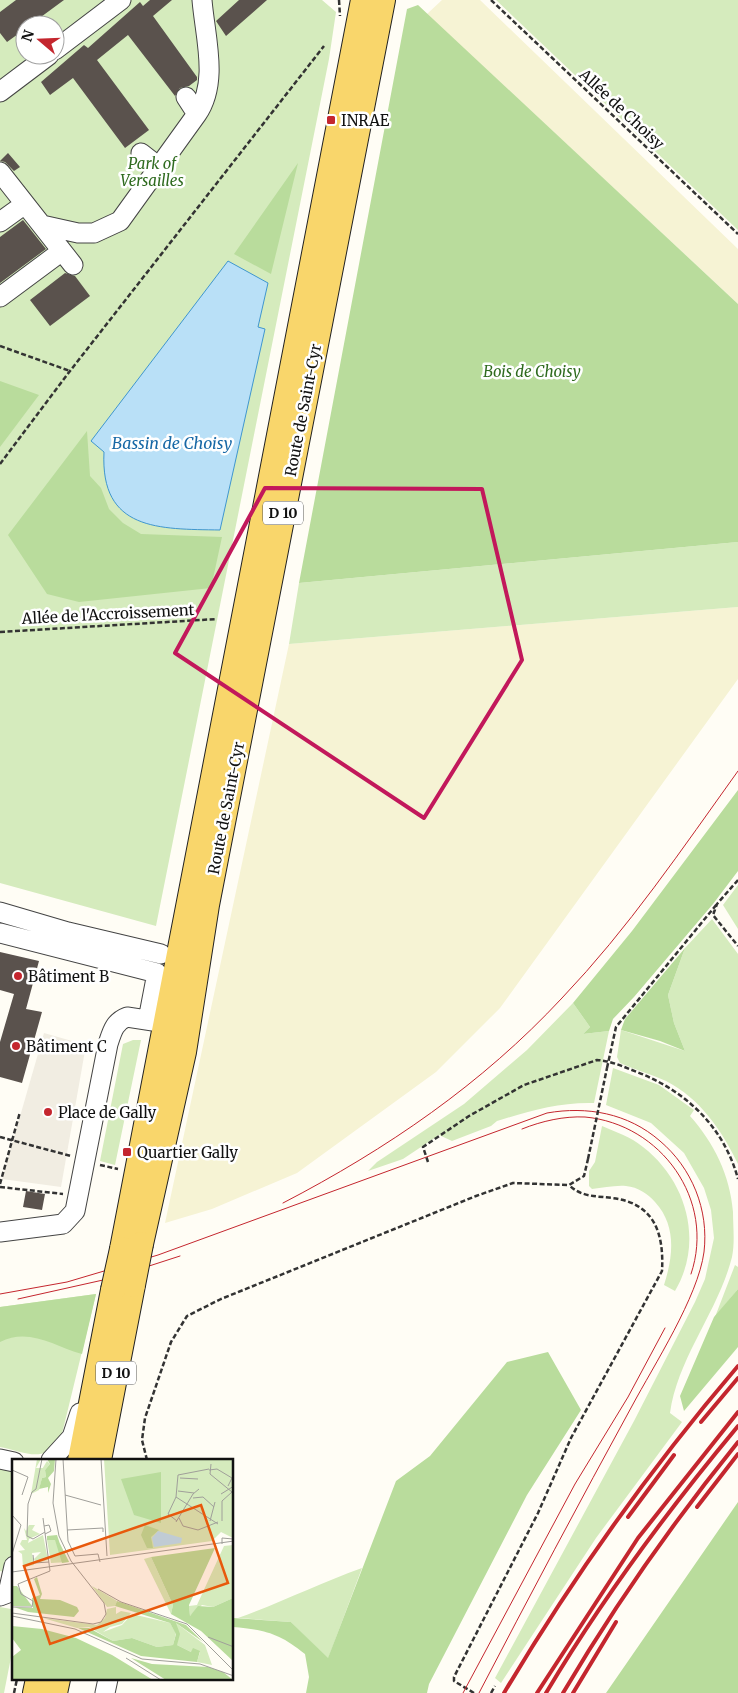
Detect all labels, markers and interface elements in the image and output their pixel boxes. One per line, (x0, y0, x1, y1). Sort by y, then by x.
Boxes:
north arrow (15, 15, 65, 65)
text: N (17, 28, 38, 44)
street label: Allée de Choisy (575, 64, 669, 153)
place label: INRAE (341, 111, 390, 130)
marker: INRAE (325, 114, 337, 126)
park label: Park of Versailles (120, 154, 184, 190)
street label: Route de Saint-Cyr (281, 342, 325, 478)
park label: Bois de Choisy (483, 362, 581, 381)
water label: Bassin de Choisy (112, 433, 232, 453)
road number: D 10 (263, 502, 303, 524)
street label: Allée de l'Accroissement (20, 600, 195, 628)
street label: Route de Saint-Cyr (204, 740, 248, 876)
place label: Bâtiment B (28, 967, 109, 986)
marker: Bâtiment B (12, 970, 24, 982)
place label: Bâtiment C (26, 1037, 107, 1056)
marker: Bâtiment C (10, 1040, 22, 1052)
place label: Place de Gally (58, 1103, 157, 1122)
marker: Place de Gally (42, 1106, 54, 1118)
place label: Quartier Gally (137, 1143, 238, 1162)
marker: Quartier Gally (121, 1146, 133, 1158)
road number: D 10 (96, 1362, 136, 1385)
inset map (12, 1459, 234, 1680)

